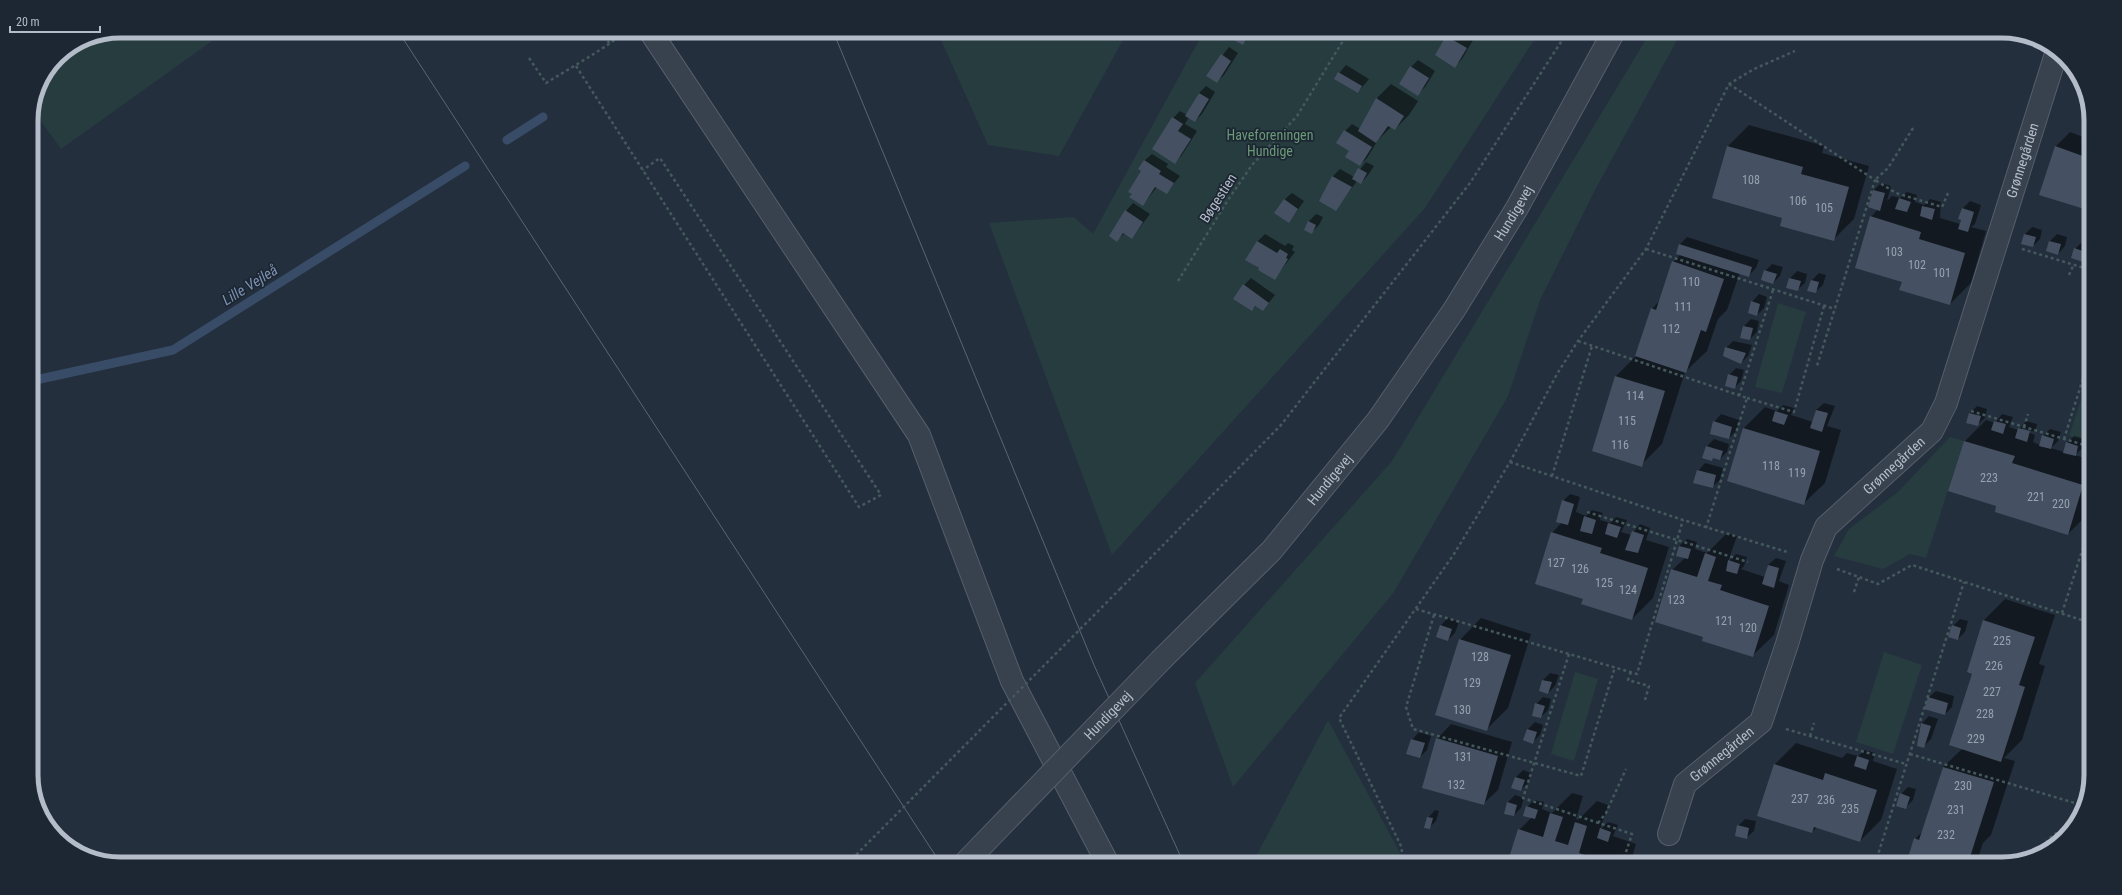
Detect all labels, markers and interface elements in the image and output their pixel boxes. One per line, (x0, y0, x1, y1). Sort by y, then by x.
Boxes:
scale bar (10, 8, 100, 34)
text: 20 m (16, 15, 40, 29)
street label: Grønnegården (2003, 121, 2042, 200)
park label: Haveforeningen Hundige (1227, 127, 1313, 159)
street label: Bøgestien (1196, 171, 1240, 225)
house number: 108 (1742, 173, 1760, 187)
street label: Hundigevej (1491, 183, 1536, 244)
house number: 106 (1789, 194, 1807, 208)
house number: 105 (1815, 201, 1833, 215)
house number: 103 (1885, 245, 1903, 259)
house number: 102 (1908, 258, 1926, 272)
water label: Lille Vejleå (219, 261, 281, 309)
house number: 101 (1933, 266, 1951, 280)
house number: 110 (1682, 275, 1700, 289)
house number: 111 (1674, 300, 1692, 314)
house number: 112 (1662, 322, 1680, 336)
house number: 114 (1626, 389, 1644, 403)
house number: 115 (1618, 414, 1636, 428)
street label: Grønnegården (1860, 433, 1928, 497)
house number: 116 (1611, 438, 1629, 452)
street label: Hundigevej (1304, 451, 1355, 508)
house number: 118 (1762, 459, 1780, 473)
house number: 119 (1788, 466, 1806, 480)
house number: 223 (1980, 471, 1998, 485)
house number: 221 (2027, 490, 2045, 504)
house number: 220 (2052, 497, 2070, 511)
house number: 127 (1547, 556, 1565, 570)
house number: 126 (1571, 562, 1589, 576)
house number: 125 (1595, 576, 1613, 590)
house number: 124 (1619, 583, 1637, 597)
house number: 123 (1667, 593, 1685, 607)
house number: 121 (1715, 614, 1733, 628)
house number: 120 (1739, 621, 1757, 635)
house number: 225 (1993, 634, 2011, 648)
house number: 128 (1471, 650, 1489, 664)
house number: 226 (1985, 659, 2003, 673)
house number: 129 (1463, 676, 1481, 690)
house number: 227 (1983, 685, 2001, 699)
street label: Hundigevej (1081, 687, 1135, 743)
house number: 130 (1453, 703, 1471, 717)
house number: 228 (1976, 707, 1994, 721)
street label: Grønnegården (1687, 723, 1757, 785)
house number: 229 (1967, 732, 1985, 746)
house number: 131 (1454, 750, 1472, 764)
house number: 132 (1447, 778, 1465, 792)
house number: 230 (1954, 779, 1972, 793)
house number: 237 (1791, 792, 1809, 806)
house number: 236 (1817, 793, 1835, 807)
house number: 235 (1841, 802, 1859, 816)
house number: 231 (1947, 803, 1965, 817)
house number: 232 (1937, 828, 1955, 842)

